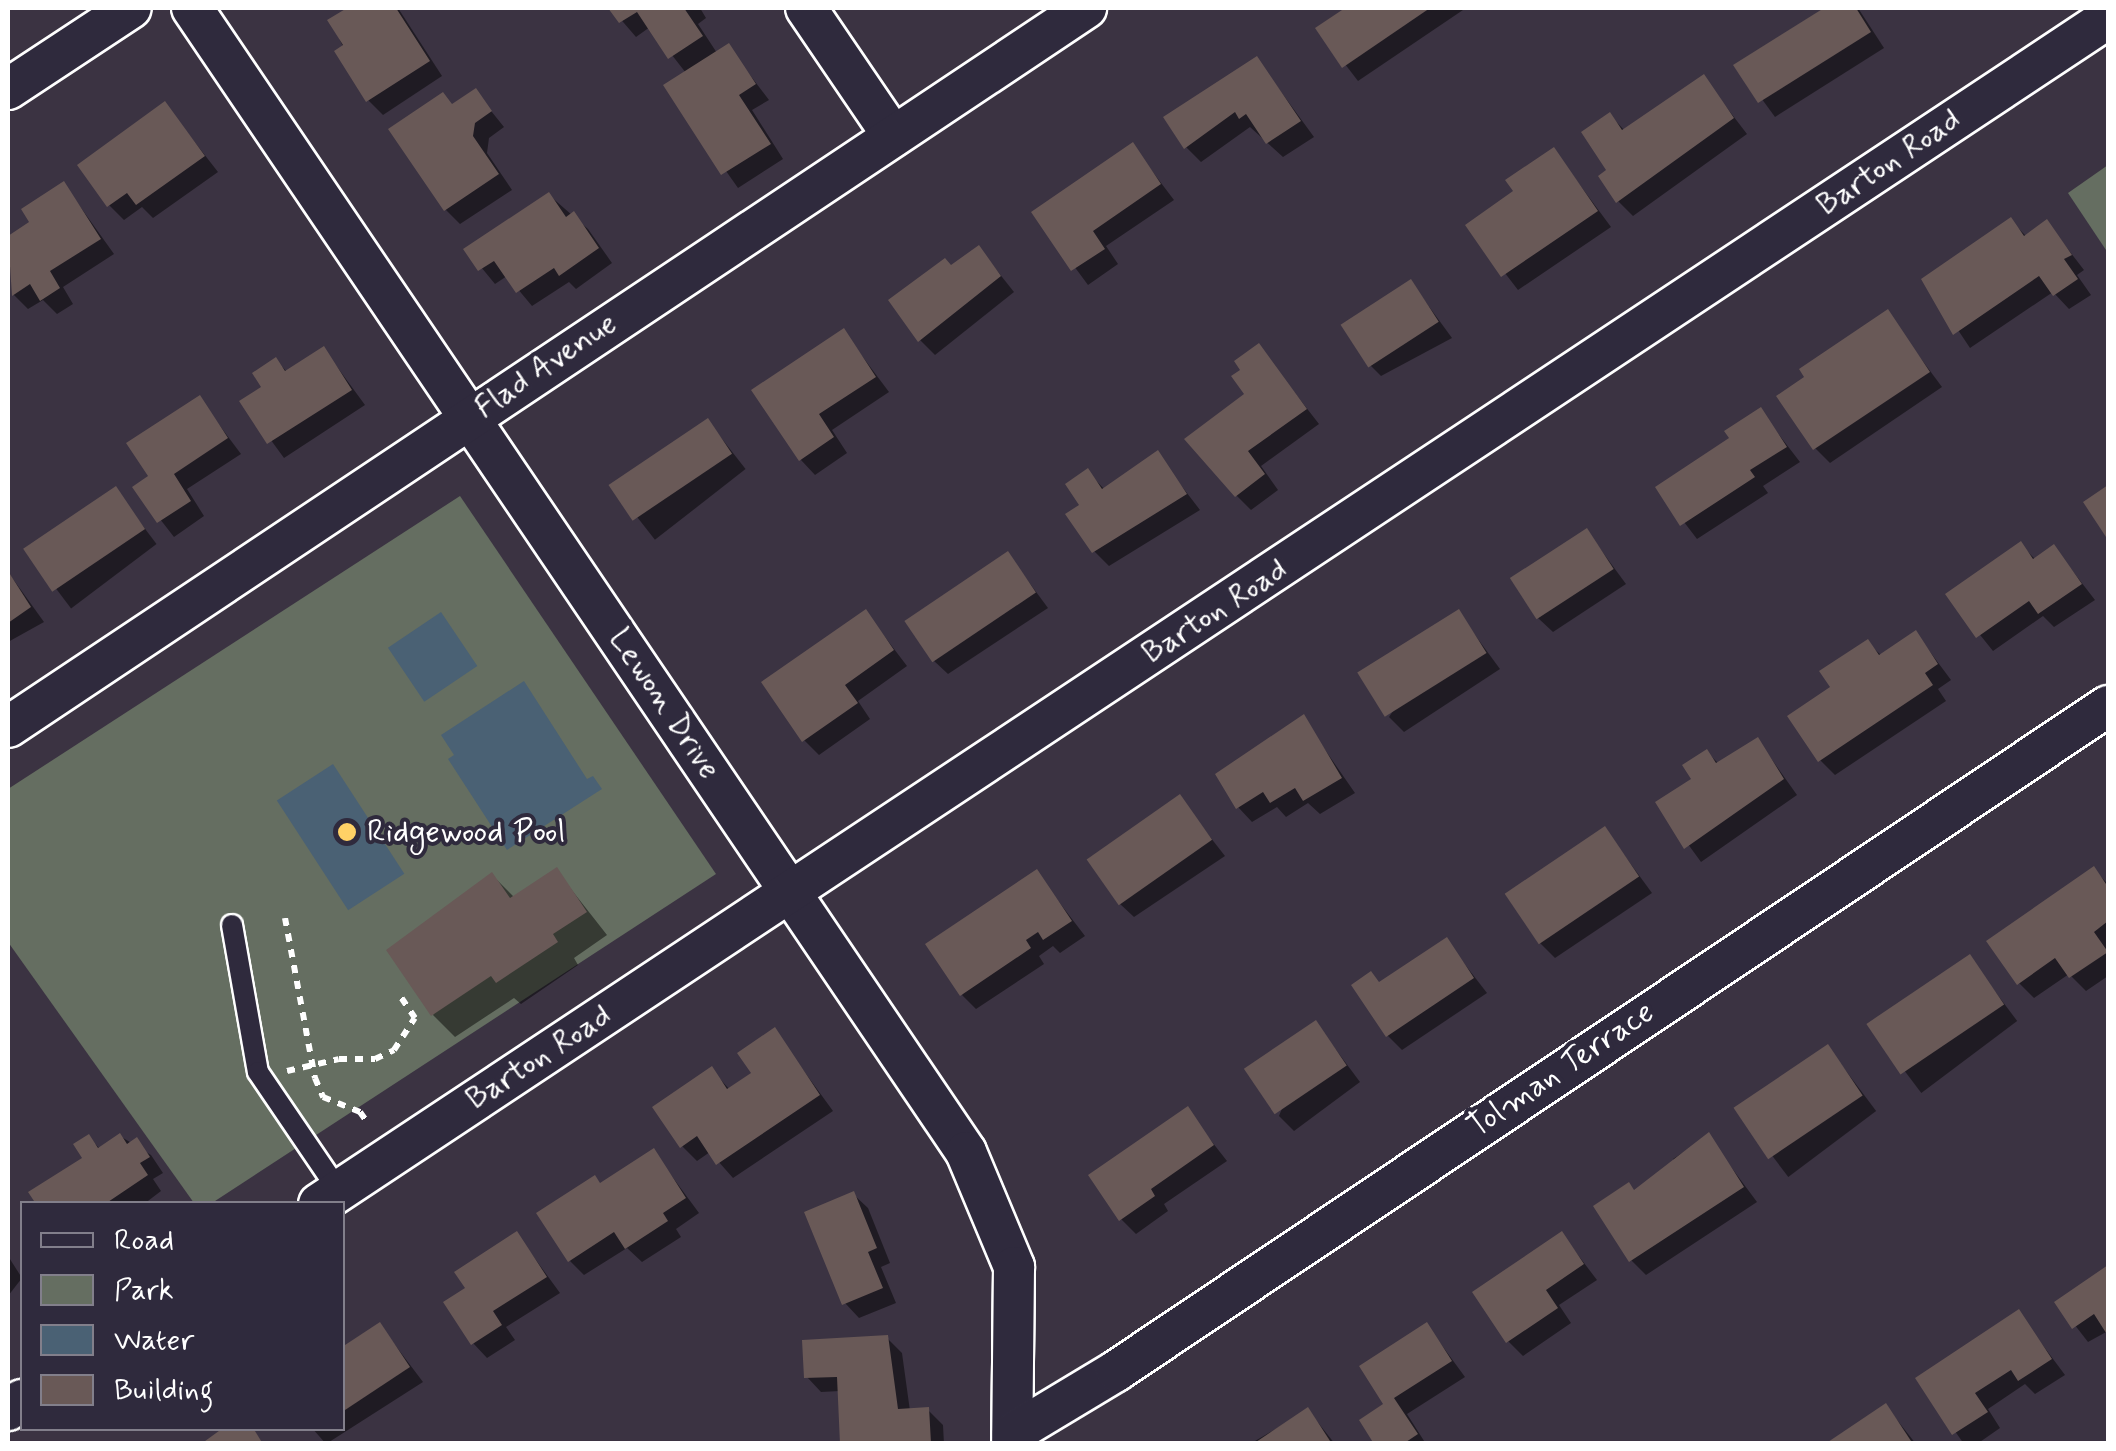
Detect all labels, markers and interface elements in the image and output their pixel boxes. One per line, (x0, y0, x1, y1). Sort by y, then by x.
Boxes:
street label: Barton Road (1810, 101, 1968, 225)
street label: Flad Avenue (466, 303, 626, 429)
street label: Barton Road (1135, 551, 1295, 673)
street label: Lewon Drive (600, 621, 728, 787)
place label: Ridgewood Pool (367, 813, 561, 851)
marker: Ridgewood Pool (336, 821, 358, 843)
street label: Tolman Terrace (1463, 995, 1659, 1145)
street label: Barton Road (459, 997, 619, 1119)
legend (20, 1201, 345, 1431)
text: Road (114, 1221, 174, 1260)
text: Park (114, 1271, 174, 1310)
text: Water (114, 1321, 194, 1360)
text: Building (114, 1371, 213, 1410)

